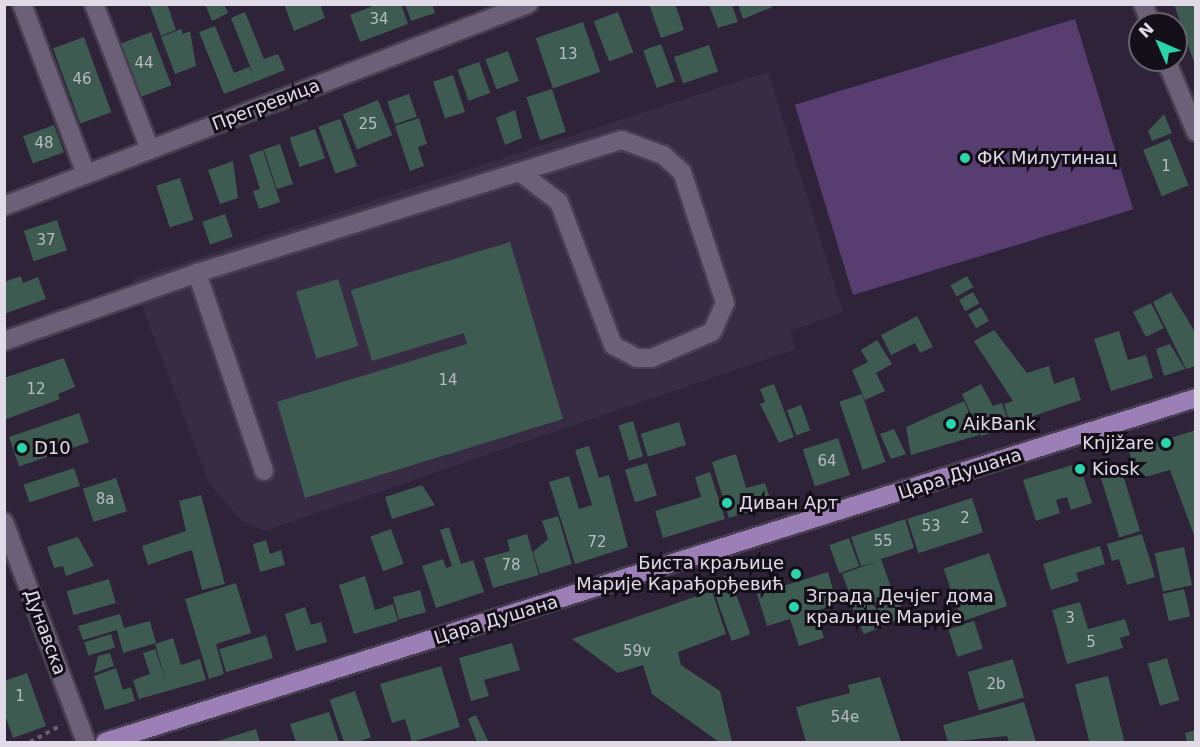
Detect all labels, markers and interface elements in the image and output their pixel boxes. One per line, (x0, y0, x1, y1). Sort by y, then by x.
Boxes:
house number: 34 (369, 11, 389, 29)
north arrow (1128, 12, 1188, 72)
text: N (1135, 19, 1158, 42)
house number: 13 (558, 46, 578, 64)
house number: 44 (134, 55, 154, 73)
house number: 46 (72, 71, 92, 89)
street label: Прегревица (209, 75, 323, 135)
house number: 25 (358, 116, 378, 134)
house number: 48 (34, 135, 54, 153)
place label: ФК Милутинац (977, 147, 1118, 169)
marker: ФК Милутинац (958, 151, 972, 165)
house number: 1 (1161, 158, 1171, 176)
house number: 37 (36, 232, 56, 250)
house number: 14 (438, 372, 458, 390)
house number: 12 (26, 381, 46, 399)
place label: AikBank (963, 413, 1036, 435)
marker: AikBank (944, 417, 958, 431)
place label: Knjižare (1082, 432, 1154, 454)
marker: Knjižare (1159, 436, 1173, 450)
place label: D10 (34, 437, 71, 459)
marker: D10 (15, 441, 29, 455)
street label: Цара Душана (896, 444, 1024, 504)
house number: 64 (817, 453, 837, 471)
place label: Kiosk (1092, 458, 1140, 480)
marker: Kiosk (1073, 462, 1087, 476)
house number: 8a (96, 491, 114, 509)
place label: Диван Арт (739, 492, 838, 514)
marker: Диван Арт (720, 496, 734, 510)
house number: 2 (960, 510, 970, 528)
house number: 53 (921, 518, 941, 536)
house number: 55 (873, 533, 893, 551)
house number: 72 (587, 534, 607, 552)
place label: Биста краљице Марије Карађорђевић (576, 553, 784, 596)
house number: 78 (501, 557, 521, 575)
marker: Биста краљице Марије Карађорђевић (789, 567, 803, 581)
street label: Дунавска (19, 586, 71, 678)
place label: Зграда Дечјег дома краљице Марије (806, 586, 994, 628)
street label: Цара Душана (432, 591, 560, 649)
marker: Зграда Дечјег дома краљице Марије (787, 600, 801, 614)
house number: 3 (1065, 610, 1075, 628)
house number: 5 (1086, 634, 1096, 652)
house number: 59v (623, 643, 651, 661)
house number: 2b (986, 676, 1006, 694)
house number: 1 (15, 688, 25, 706)
house number: 54e (831, 709, 859, 727)

